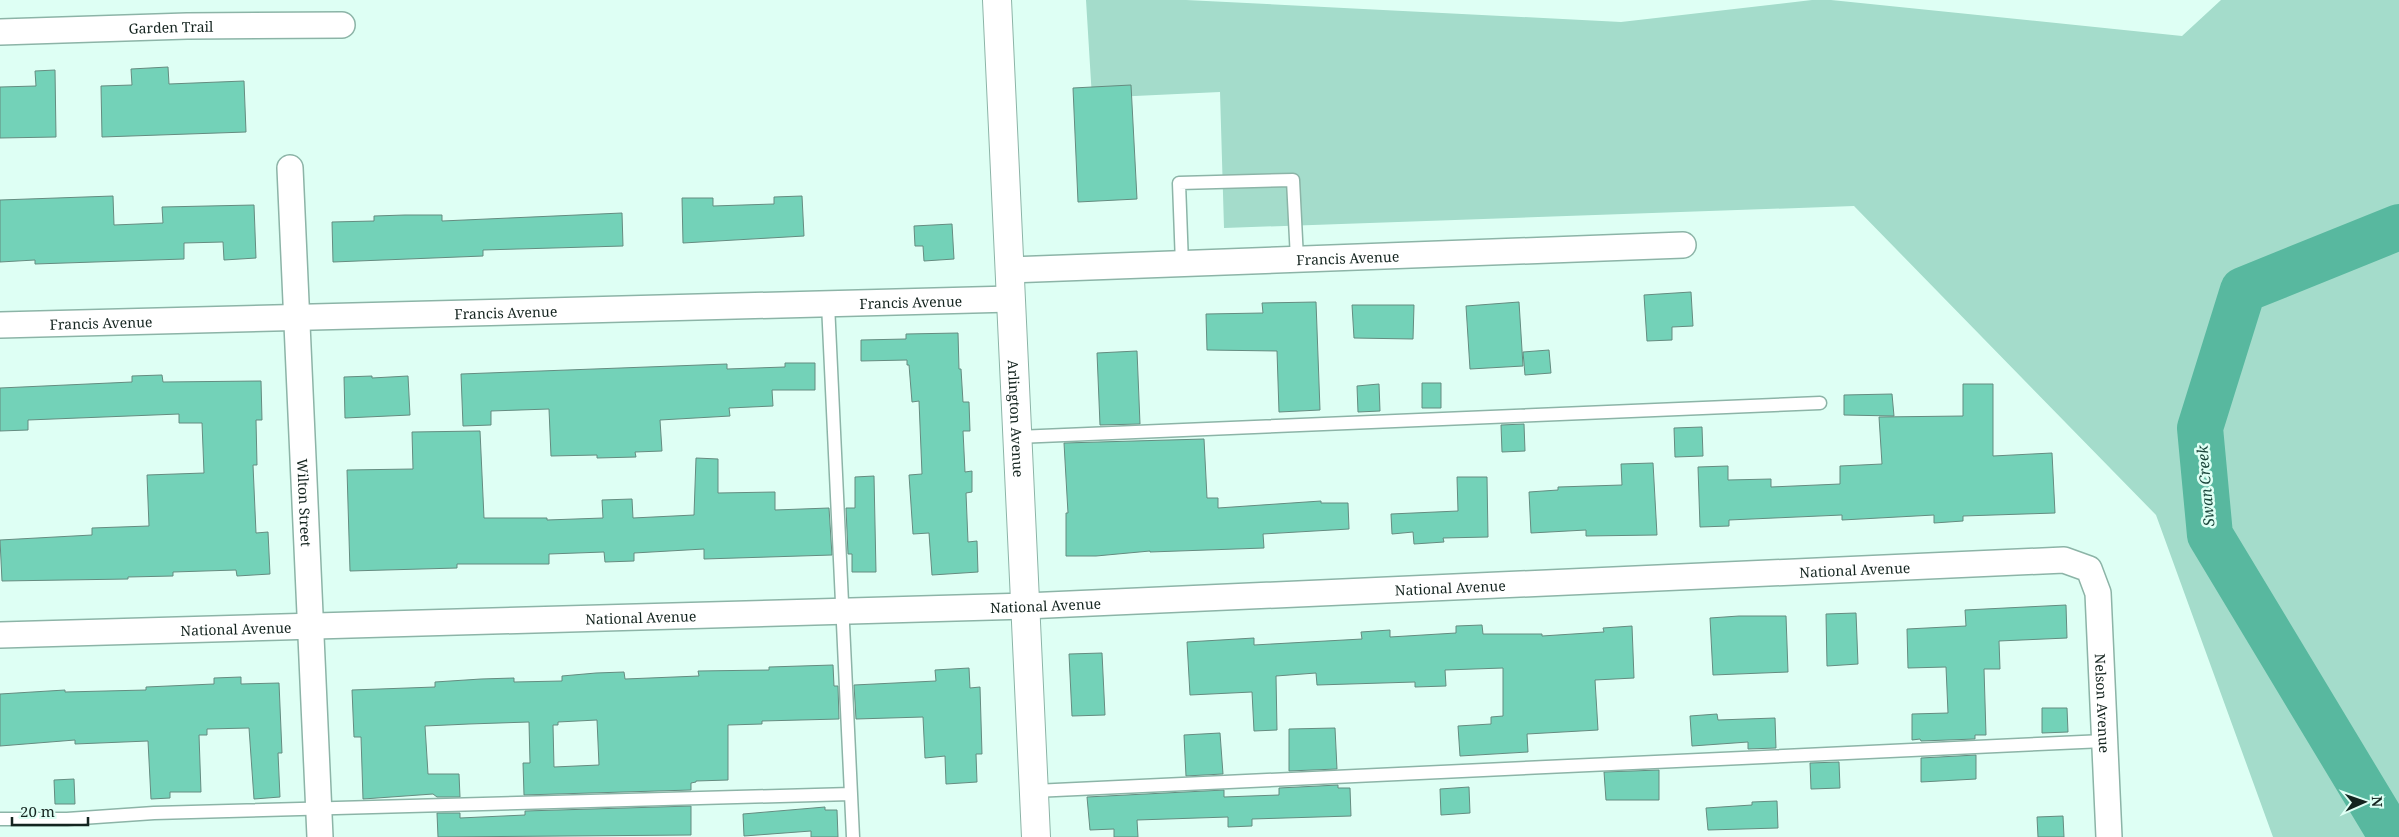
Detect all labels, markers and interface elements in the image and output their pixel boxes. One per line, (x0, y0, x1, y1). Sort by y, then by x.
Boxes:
street label: Garden Trail (128, 16, 214, 37)
street label: Francis Avenue (1296, 246, 1400, 269)
street label: Francis Avenue (859, 291, 962, 312)
street label: Francis Avenue (454, 301, 558, 323)
street label: Francis Avenue (49, 312, 153, 333)
street label: Arlington Avenue (1004, 359, 1029, 478)
water label: Swan Creek (2191, 444, 2219, 527)
street label: Wilton Street (294, 458, 316, 547)
street label: National Avenue (1799, 557, 1911, 581)
street label: National Avenue (1394, 575, 1506, 599)
street label: National Avenue (990, 593, 1101, 616)
street label: National Avenue (585, 606, 697, 628)
street label: National Avenue (180, 617, 292, 639)
street label: Nelson Avenue (2091, 653, 2115, 753)
north arrow (2339, 777, 2389, 827)
scale bar (12, 794, 89, 826)
text: N (2368, 796, 2387, 807)
text: 20 m (20, 801, 55, 821)

